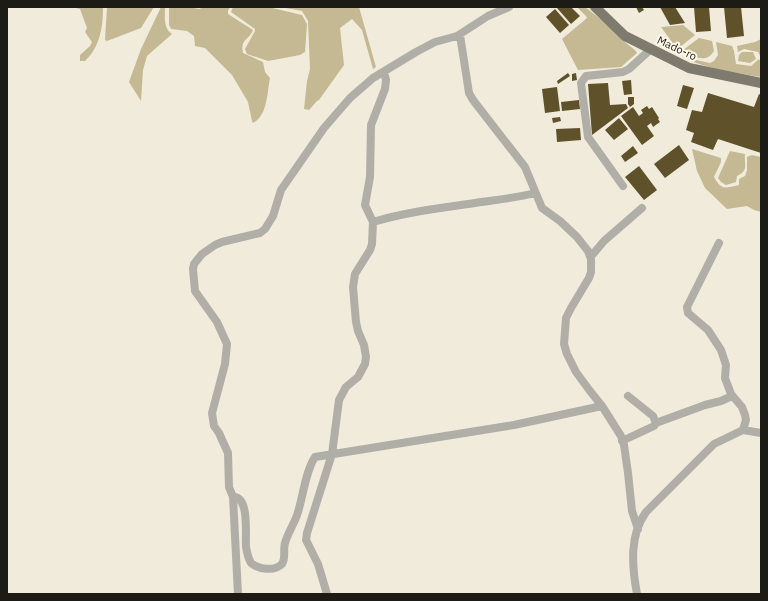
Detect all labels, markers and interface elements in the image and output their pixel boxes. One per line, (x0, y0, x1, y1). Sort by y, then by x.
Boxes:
street label: Mado-ro (655, 33, 699, 63)

